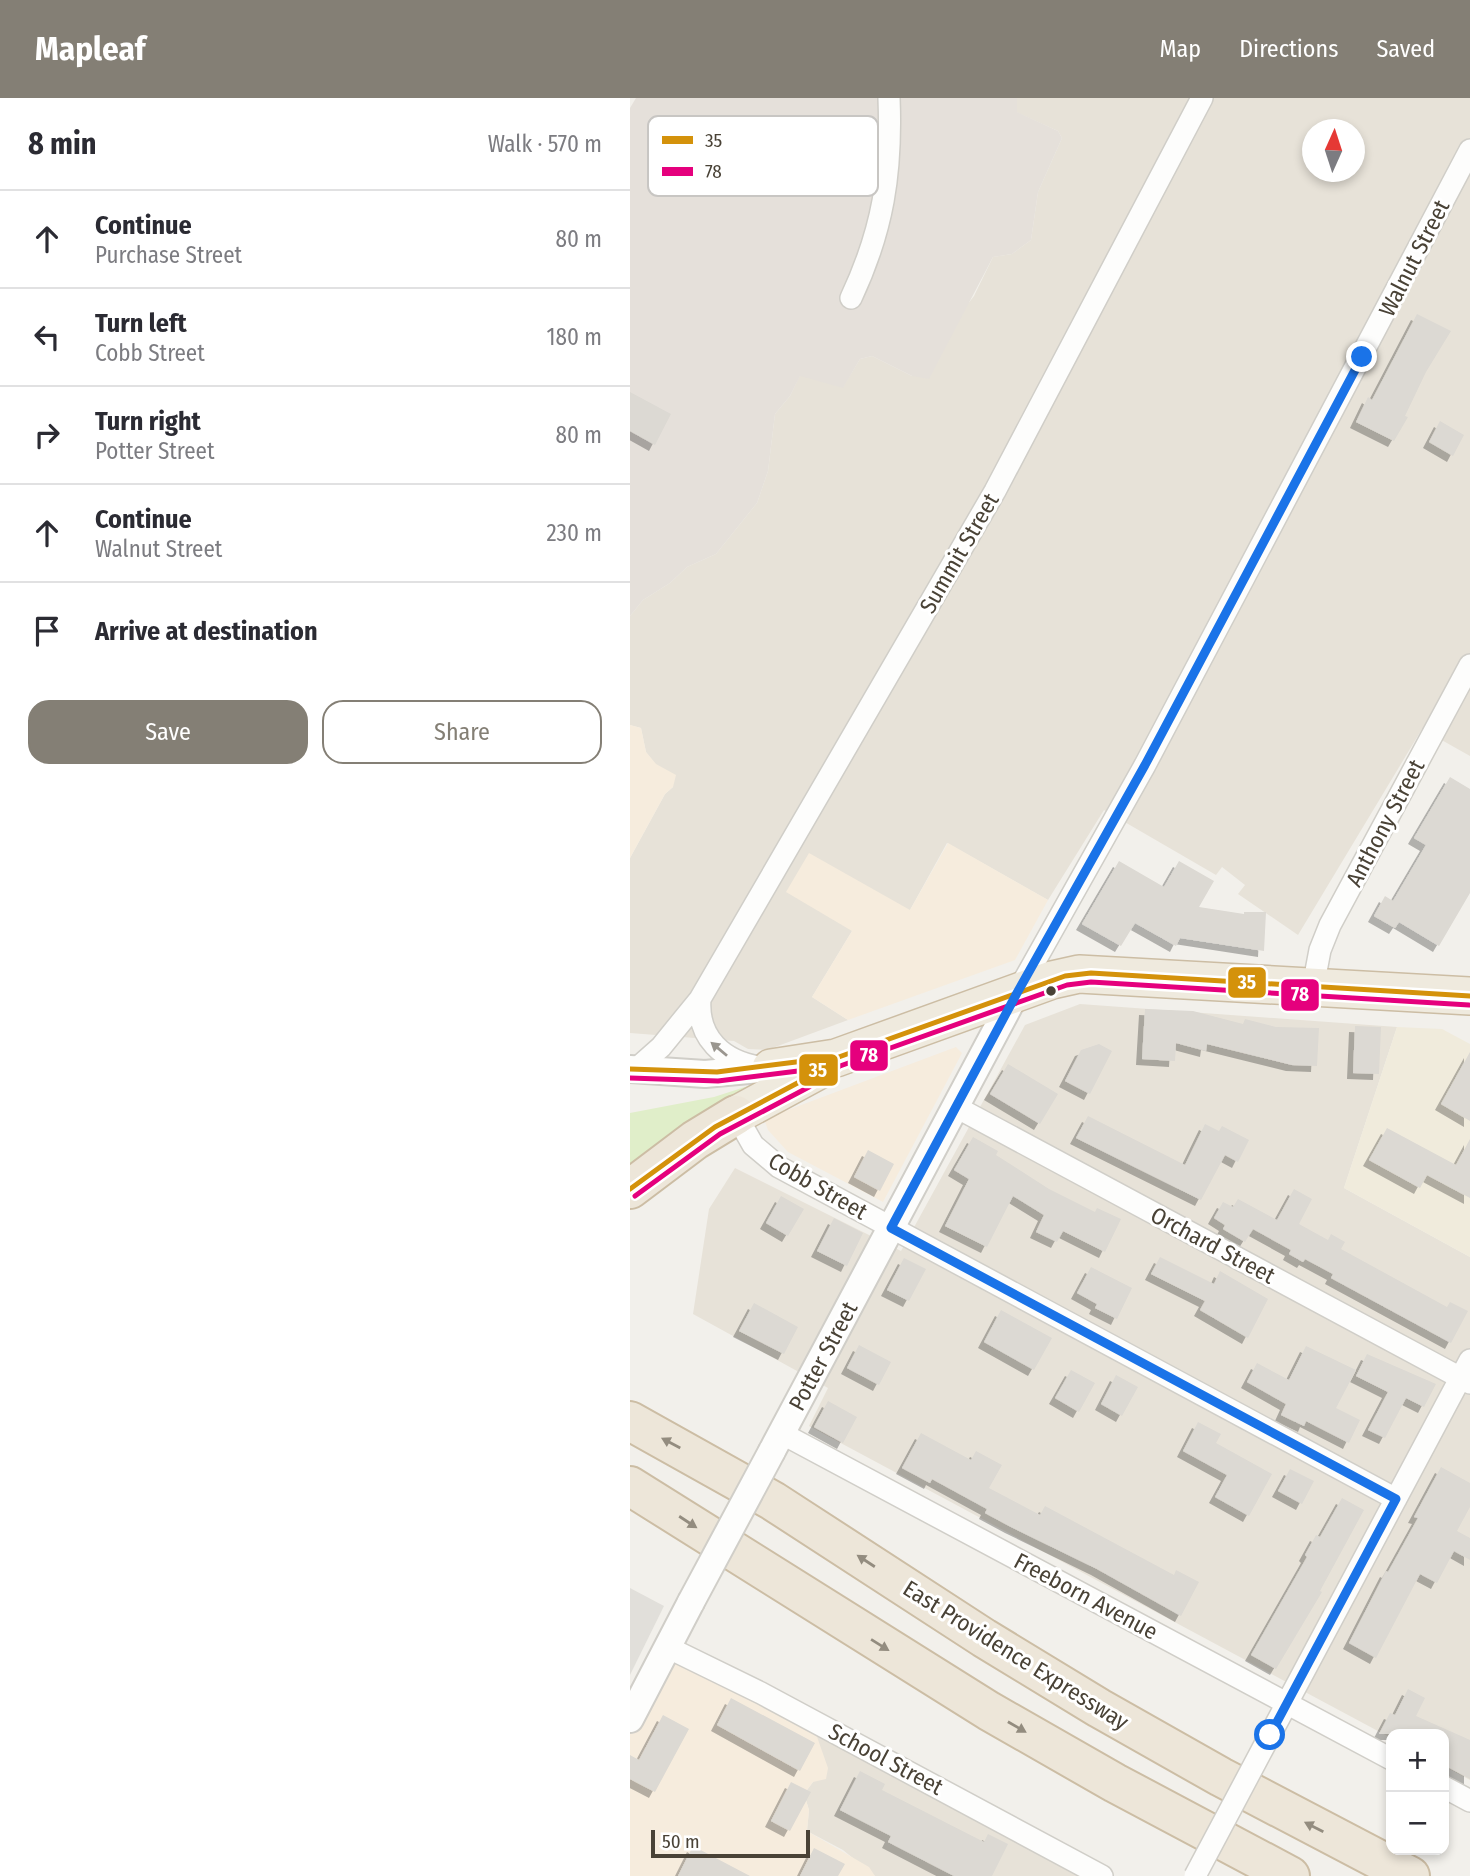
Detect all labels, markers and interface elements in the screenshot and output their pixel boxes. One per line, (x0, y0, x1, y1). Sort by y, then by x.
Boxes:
text: Mapleaf (35, 29, 146, 69)
text: Map (1160, 35, 1201, 63)
text: Directions (1239, 35, 1338, 63)
text: Saved (1376, 35, 1435, 63)
legend (648, 116, 878, 196)
north arrow (1302, 119, 1365, 182)
text: 8 min (28, 126, 96, 162)
text: 35 (705, 129, 722, 152)
text: Walk · 570 m (488, 130, 602, 158)
text: 78 (705, 160, 722, 183)
street label: Walnut Street (1373, 195, 1456, 321)
text: Continue (95, 210, 192, 241)
icon: ahead (28, 220, 66, 258)
text: 80 m (555, 225, 602, 253)
text: Purchase Street (95, 241, 242, 269)
text: Turn left (95, 308, 187, 339)
icon: left (28, 318, 66, 356)
text: 180 m (546, 323, 602, 351)
text: Cobb Street (95, 339, 205, 367)
route end (1346, 341, 1377, 372)
text: Turn right (95, 406, 201, 437)
icon: right (28, 416, 66, 454)
text: 80 m (555, 421, 602, 449)
text: Potter Street (95, 437, 215, 465)
street label: Summit Street (913, 488, 1005, 618)
text: Continue (95, 504, 192, 535)
icon: ahead (28, 514, 66, 552)
text: 230 m (546, 519, 602, 547)
text: Walnut Street (95, 535, 222, 563)
icon: arrive (28, 612, 66, 650)
text: Arrive at destination (95, 616, 318, 647)
button: Save (28, 700, 308, 764)
button: Share (322, 700, 602, 764)
street label: Anthony Street (1340, 754, 1430, 891)
line badge: 35 (1227, 966, 1267, 999)
text: 35 (1237, 971, 1256, 994)
line badge: 78 (1280, 978, 1320, 1012)
text: 78 (1291, 983, 1309, 1006)
unlabelled marker (1044, 984, 1058, 998)
line badge: 78 (849, 1039, 889, 1072)
one-way arrow (711, 1042, 728, 1057)
text: 78 (860, 1044, 878, 1067)
line badge: 35 (798, 1053, 839, 1087)
text: 35 (808, 1059, 827, 1082)
street label: Cobb Street (763, 1146, 873, 1226)
street label: Orchard Street (1146, 1201, 1280, 1290)
street label: Potter Street (783, 1296, 864, 1415)
one-way arrow (661, 1438, 681, 1449)
one-way arrow (678, 1516, 697, 1529)
street label: Freeborn Avenue (1010, 1546, 1162, 1646)
one-way arrow (856, 1554, 876, 1567)
street label: East Providence Expressway (898, 1574, 1134, 1736)
one-way arrow (870, 1638, 889, 1651)
street label: School Street (824, 1717, 948, 1801)
route start (1254, 1719, 1285, 1750)
one-way arrow (1008, 1721, 1027, 1733)
map controls (1386, 1729, 1449, 1855)
button: + (1386, 1729, 1449, 1792)
button: − (1386, 1792, 1449, 1855)
one-way arrow (1304, 1821, 1324, 1832)
scale bar (651, 1827, 810, 1859)
text: 50 m (662, 1830, 700, 1853)

